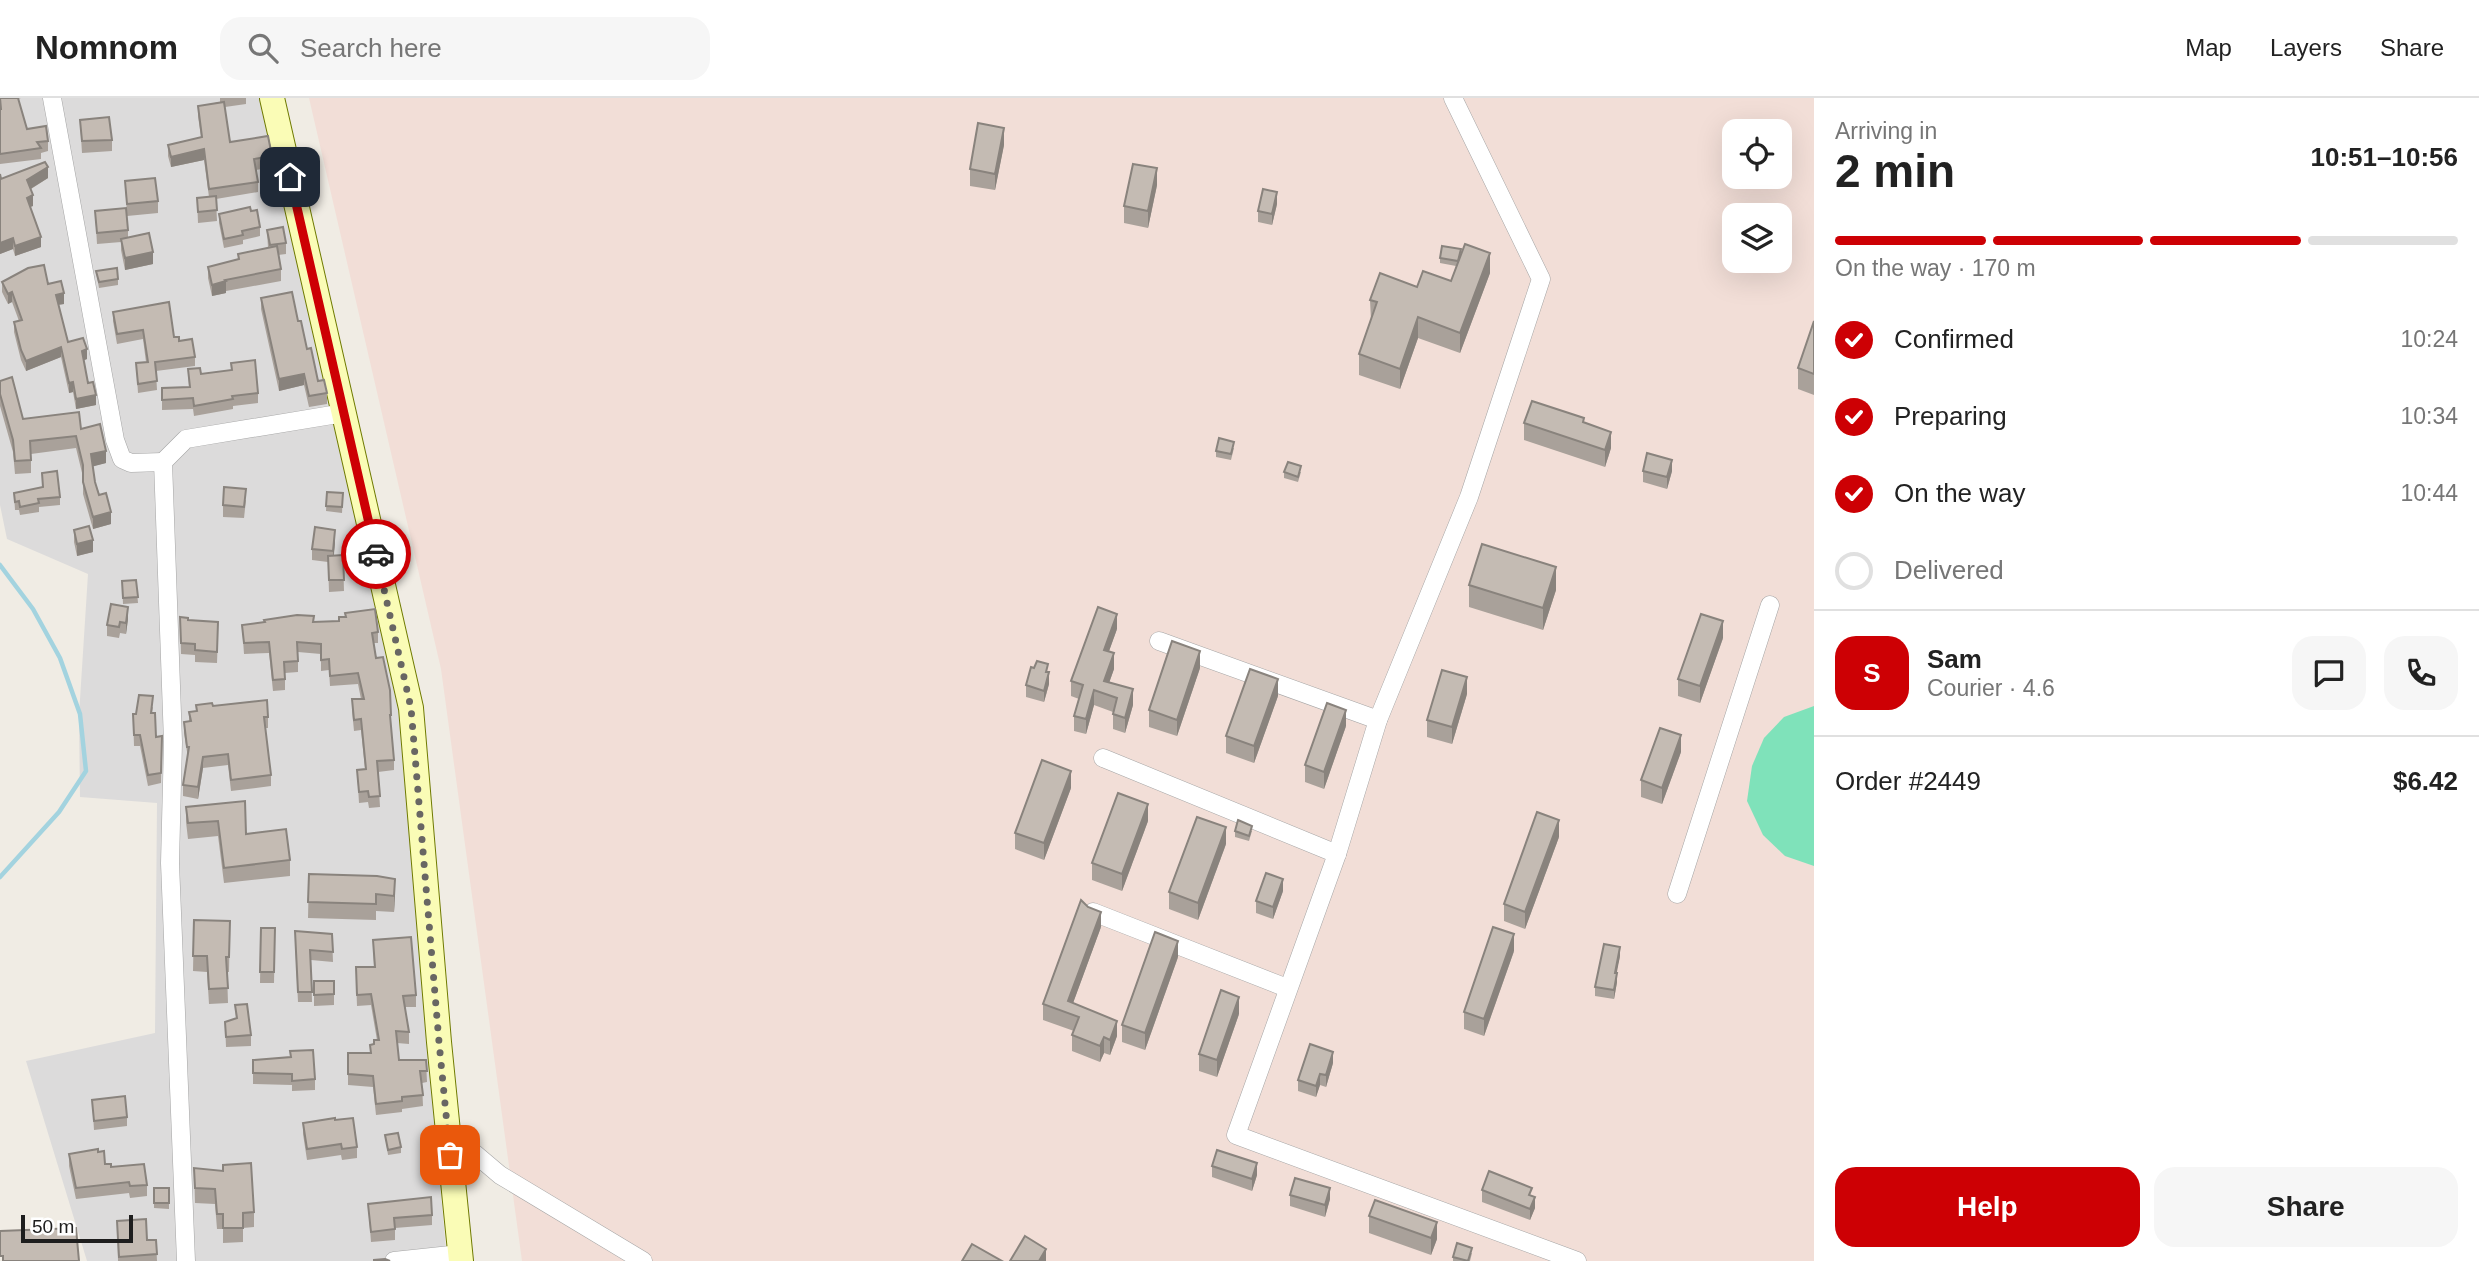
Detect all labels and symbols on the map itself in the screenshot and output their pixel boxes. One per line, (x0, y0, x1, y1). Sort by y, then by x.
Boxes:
pin (260, 147, 320, 207)
courier (341, 519, 411, 589)
pin (420, 1125, 480, 1185)
scale bar (21, 1212, 133, 1244)

